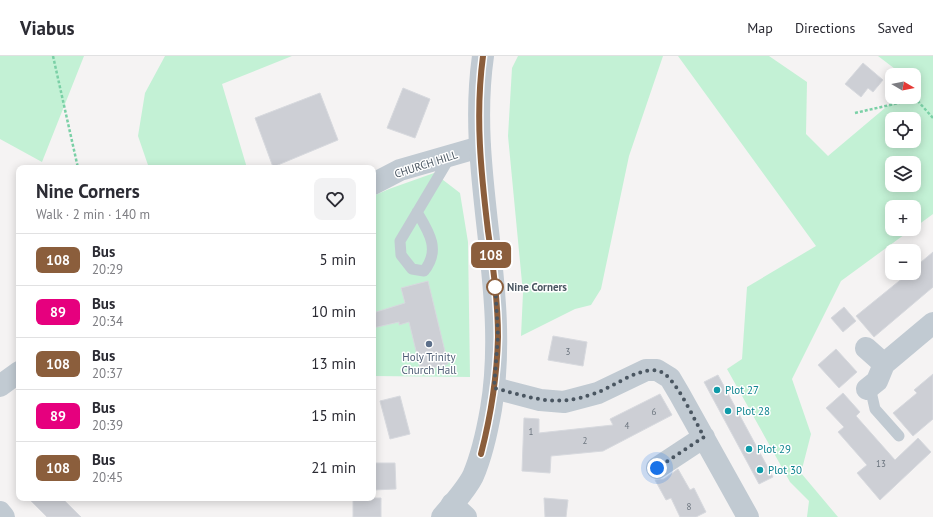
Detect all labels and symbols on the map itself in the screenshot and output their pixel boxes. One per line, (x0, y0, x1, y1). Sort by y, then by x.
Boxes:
north arrow (885, 68, 921, 104)
street label: CHURCH HILL (393, 147, 460, 181)
line badge: 108 (468, 242, 514, 268)
marker: Nine Corners (486, 278, 504, 296)
place label: Nine Corners (507, 280, 567, 294)
marker: Holy Trinity Church Hall (424, 339, 434, 349)
house number: 3 (566, 346, 571, 357)
place label: Holy Trinity Church Hall (401, 350, 457, 377)
place label: Plot 27 (725, 383, 759, 397)
marker: Plot 27 (712, 385, 722, 395)
place label: Plot 28 (736, 404, 770, 418)
house number: 6 (652, 406, 657, 417)
marker: Plot 28 (723, 406, 733, 416)
house number: 4 (625, 420, 630, 431)
house number: 1 (529, 426, 534, 437)
house number: 2 (583, 435, 588, 446)
place label: Plot 29 (757, 442, 791, 456)
marker: Plot 29 (744, 444, 754, 454)
your location (647, 458, 667, 478)
house number: 13 (876, 458, 886, 469)
place label: Plot 30 (768, 463, 802, 477)
marker: Plot 30 (755, 465, 765, 475)
house number: 8 (687, 501, 692, 512)

